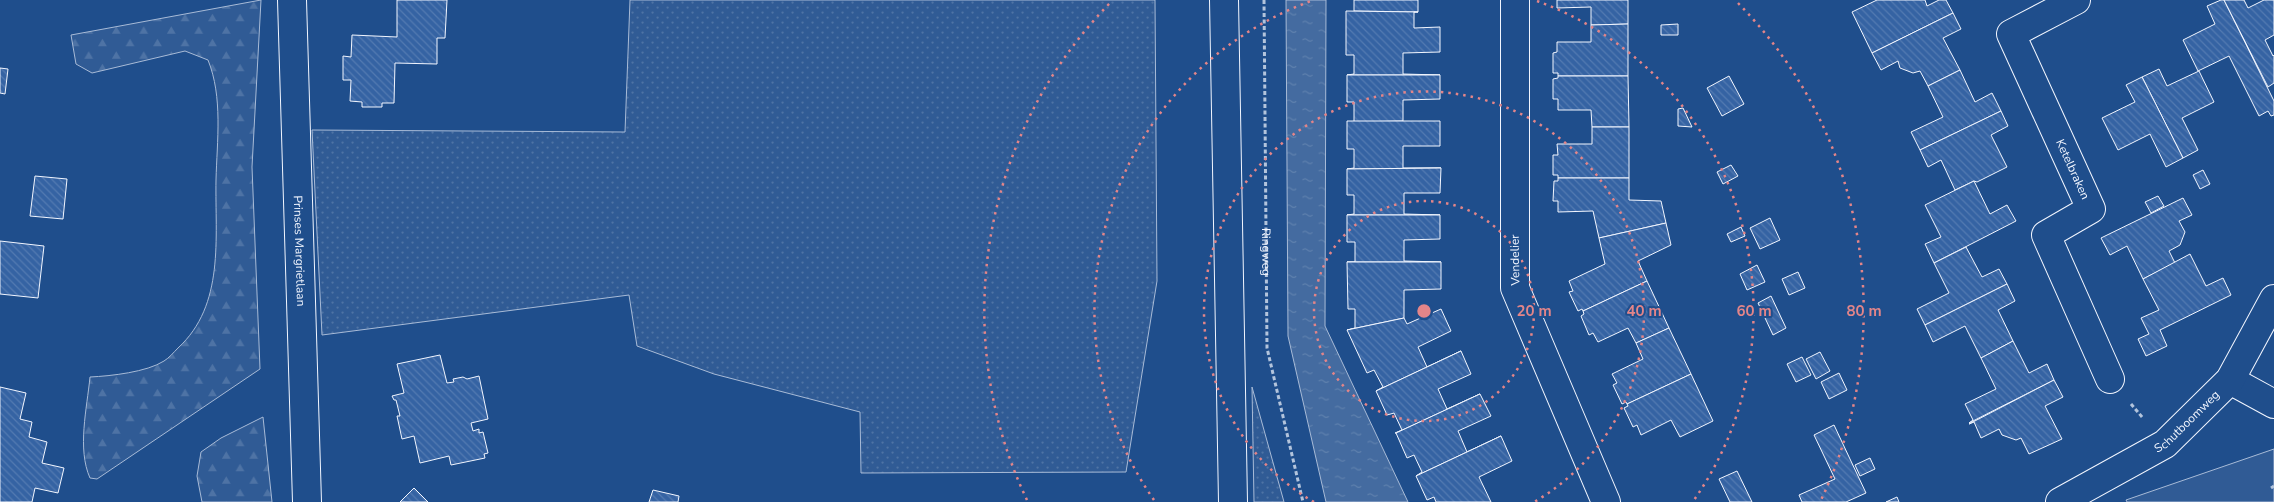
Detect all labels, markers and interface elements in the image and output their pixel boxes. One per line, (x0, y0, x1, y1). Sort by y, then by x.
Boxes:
street label: Ketelbraken (2052, 137, 2093, 202)
street label: Prinses Margrietlaan (290, 195, 309, 307)
street label: Ringweg (1258, 228, 1274, 276)
street label: Vendelier (1507, 234, 1523, 287)
text: 20 m (1516, 301, 1552, 321)
text: 40 m (1626, 301, 1662, 321)
text: 60 m (1736, 301, 1772, 321)
text: 80 m (1846, 301, 1882, 321)
centre of rings (1415, 302, 1433, 320)
street label: Schutboomweg (2151, 387, 2223, 456)

